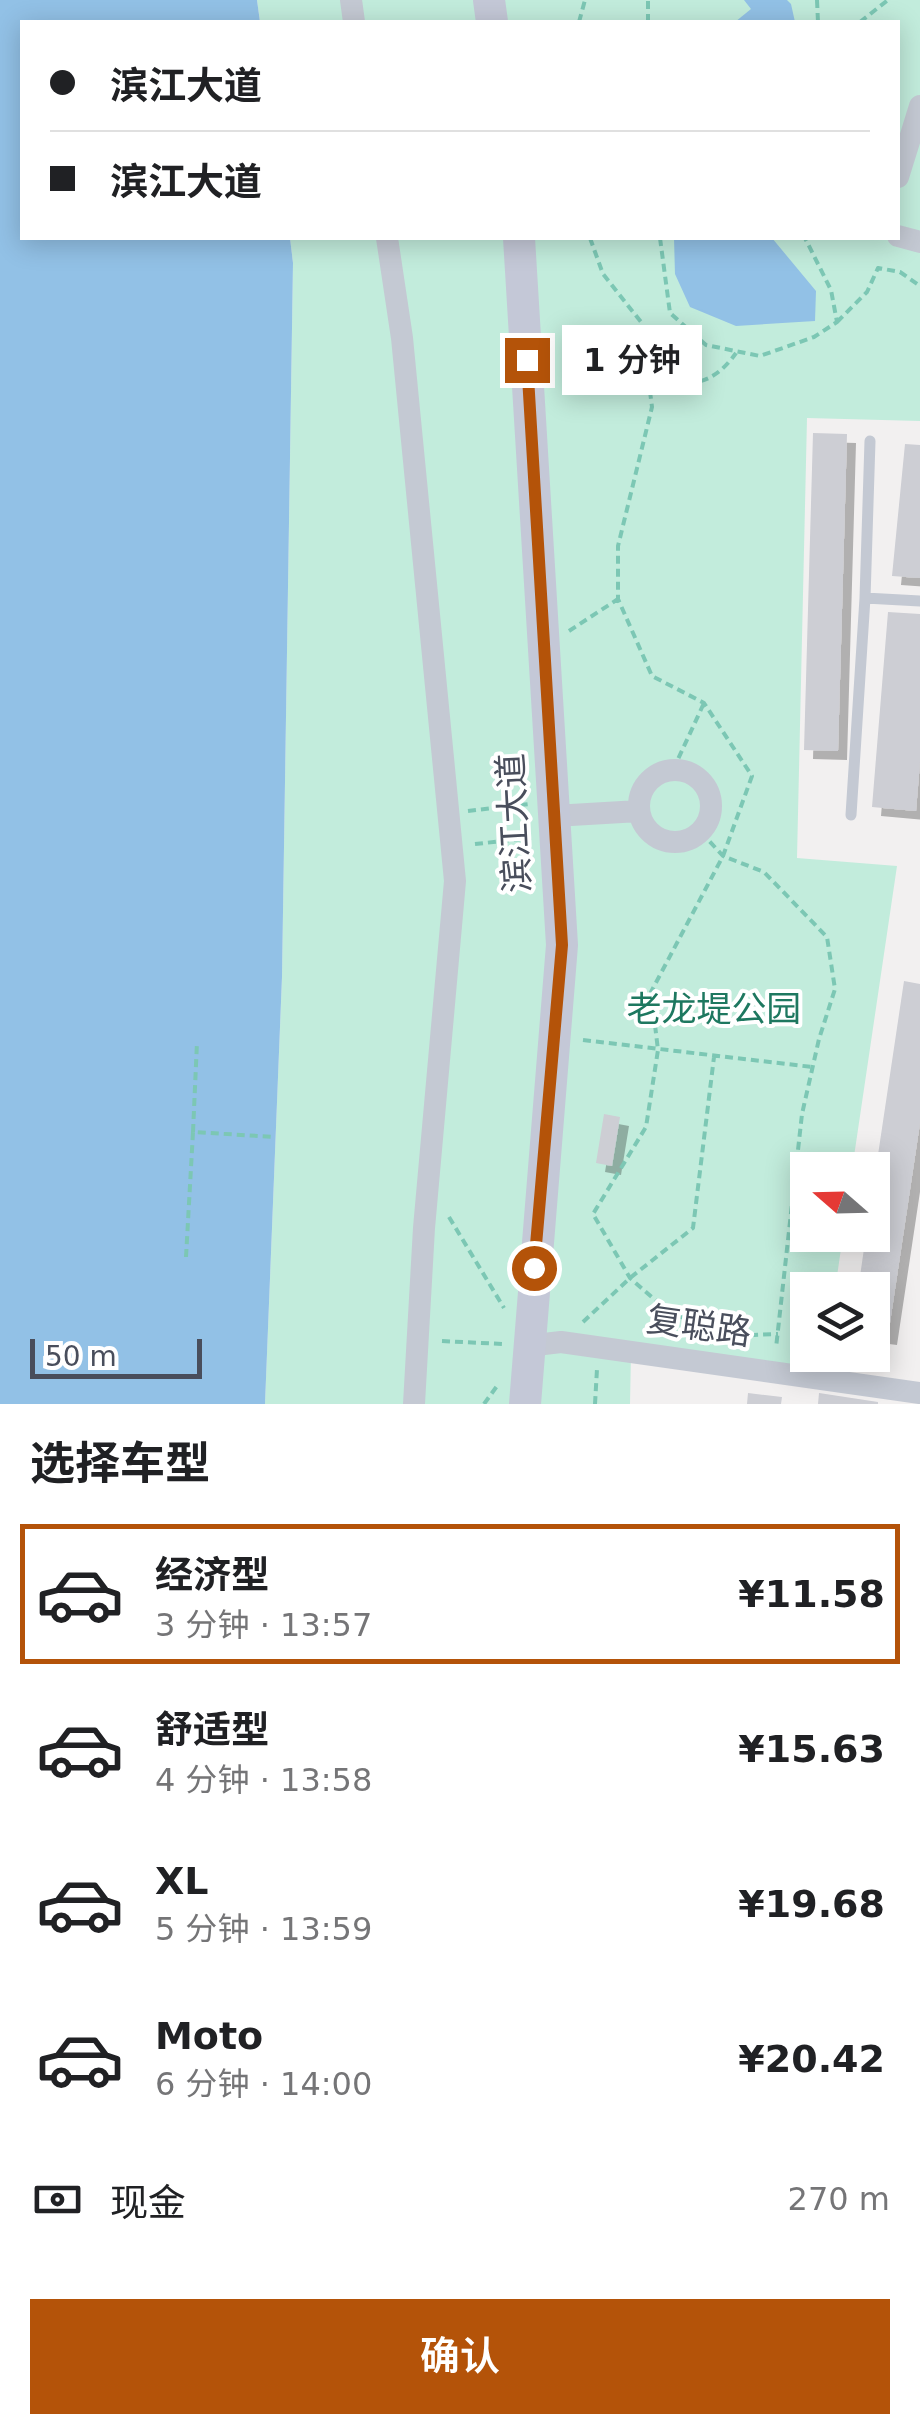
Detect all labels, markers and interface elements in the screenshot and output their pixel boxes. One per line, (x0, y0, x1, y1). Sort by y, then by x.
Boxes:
text: 滨江大道 (110, 64, 262, 108)
text: 滨江大道 (110, 160, 262, 204)
callout: 1 分钟 (562, 325, 702, 395)
route end (505, 338, 550, 383)
text: 1 分钟 (583, 341, 681, 379)
street label: 滨江大道 (490, 752, 538, 894)
park label: 老龙堤公园 (626, 989, 802, 1029)
north arrow (790, 1152, 890, 1252)
map controls (790, 1152, 890, 1372)
route start (512, 1246, 557, 1291)
button: layers (790, 1272, 890, 1372)
street label: 复聪路 (644, 1299, 754, 1353)
scale bar (30, 1334, 202, 1378)
text: 50 m (45, 1340, 117, 1373)
text: 选择车型 (30, 1437, 210, 1490)
icon: car (35, 1549, 125, 1639)
text: 经济型 (155, 1553, 269, 1597)
text: ¥11.58 (738, 1572, 885, 1616)
text: 3 分钟 · 13:57 (155, 1606, 372, 1644)
icon: car (35, 1704, 125, 1794)
text: 舒适型 (155, 1708, 269, 1752)
text: ¥15.63 (738, 1727, 885, 1771)
text: 4 分钟 · 13:58 (155, 1761, 372, 1799)
icon: car (35, 1859, 125, 1949)
text: XL (155, 1859, 209, 1903)
text: ¥19.68 (738, 1882, 885, 1926)
text: 5 分钟 · 13:59 (155, 1910, 372, 1948)
icon: car (35, 2014, 125, 2104)
text: Moto (155, 2014, 263, 2058)
text: ¥20.42 (738, 2037, 885, 2081)
text: 6 分钟 · 14:00 (155, 2065, 372, 2103)
icon: cash (30, 2172, 85, 2227)
text: 270 m (788, 2180, 890, 2218)
text: 现金 (110, 2181, 186, 2225)
button: 确认 (30, 2299, 890, 2414)

